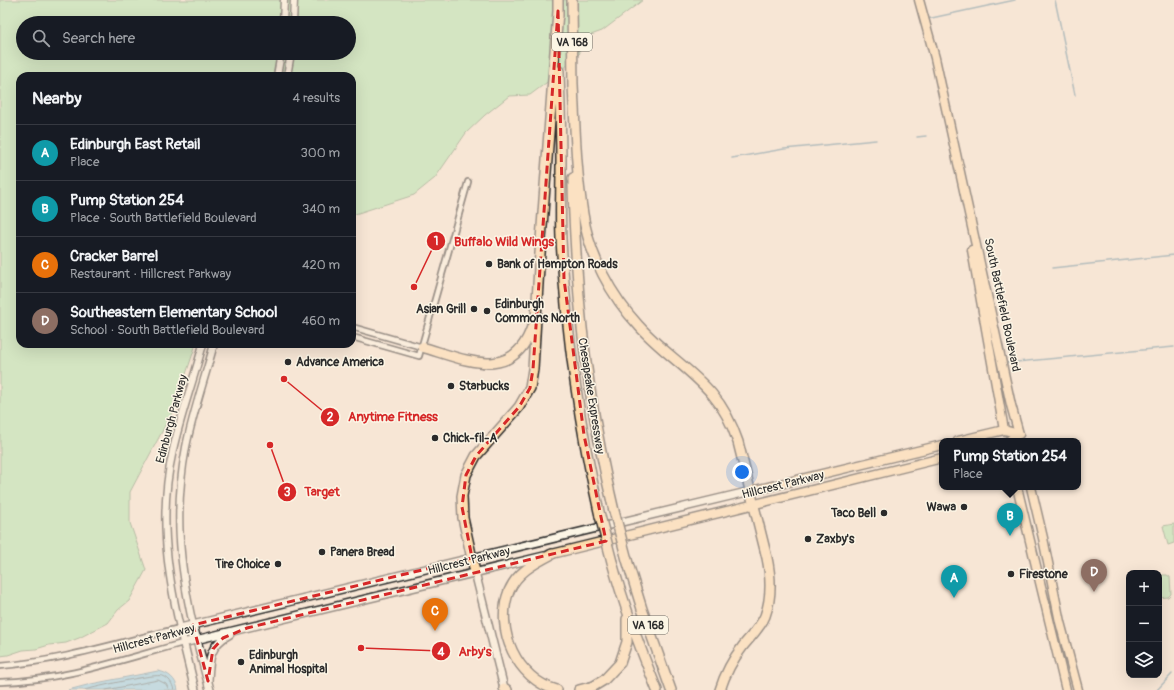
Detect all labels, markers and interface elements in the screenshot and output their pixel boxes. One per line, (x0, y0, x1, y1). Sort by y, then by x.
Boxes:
search box (16, 16, 356, 60)
icon: search (30, 27, 52, 49)
text: Search here (62, 29, 135, 48)
road number: VA 168 (552, 33, 592, 51)
text: Nearby (32, 88, 81, 109)
text: 4 results (293, 90, 340, 106)
text: Edinburgh East Retail (70, 135, 201, 154)
text: A (41, 145, 49, 161)
text: 300 m (301, 145, 340, 161)
text: Place (70, 154, 99, 170)
text: Pump Station 254 (70, 191, 184, 210)
text: B (41, 201, 49, 217)
text: 340 m (302, 201, 340, 217)
text: Place · South Battlefield Boulevard (70, 210, 257, 226)
callout: Buffalo Wild Wings (426, 228, 562, 253)
text: 1 (434, 234, 438, 249)
text: Buffalo Wild Wings (454, 234, 554, 250)
street label: South Battlefield Boulevard (981, 237, 1024, 373)
text: Cracker Barrel (70, 247, 158, 266)
text: C (41, 257, 49, 273)
text: 420 m (302, 257, 340, 273)
place label: Bank of Hampton Roads (497, 257, 618, 272)
marker: Bank of Hampton Roads (484, 259, 494, 269)
text: Restaurant · Hillcrest Parkway (70, 266, 231, 282)
place label: Edinburgh Commons North (495, 297, 580, 326)
place label: Asian Grill (416, 302, 466, 317)
text: Southeastern Elementary School (70, 303, 278, 322)
marker: Asian Grill (469, 304, 479, 314)
marker: Edinburgh Commons North (482, 306, 492, 316)
text: D (41, 313, 49, 329)
text: 460 m (302, 313, 340, 329)
text: School · South Battlefield Boulevard (70, 322, 265, 338)
street label: Chesapeake Expressway (574, 337, 608, 455)
place label: Advance America (296, 355, 384, 370)
marker: Advance America (283, 357, 293, 367)
street label: Edinburgh Parkway (153, 373, 191, 465)
place label: Starbucks (459, 379, 510, 394)
marker: Starbucks (446, 381, 456, 391)
callout: Anytime Fitness (320, 404, 446, 429)
text: Anytime Fitness (348, 409, 438, 425)
text: 2 (327, 410, 334, 425)
place label: Chick-fil-A (443, 431, 497, 446)
marker: Chick-fil-A (430, 433, 440, 443)
popup (939, 438, 1081, 490)
text: Pump Station 254 (953, 447, 1067, 466)
your location (732, 462, 752, 482)
text: Place (953, 466, 982, 482)
street label: Hillcrest Parkway (740, 468, 826, 502)
callout: Target (277, 479, 348, 504)
text: Target (303, 484, 340, 500)
text: 3 (284, 485, 291, 500)
place label: Wawa (926, 500, 956, 515)
marker: Wawa (959, 502, 969, 512)
pin: B (997, 503, 1023, 536)
place label: Taco Bell (830, 506, 876, 521)
marker: Taco Bell (879, 508, 889, 518)
place label: Zaxby's (816, 532, 855, 547)
marker: Zaxby's (803, 534, 813, 544)
street label: Hillcrest Parkway (426, 544, 512, 578)
place label: Panera Bread (330, 545, 395, 560)
marker: Panera Bread (317, 547, 327, 557)
place label: Tire Choice (214, 557, 271, 572)
marker: Tire Choice (273, 559, 283, 569)
pin: D (1081, 559, 1107, 592)
pin: A (941, 565, 967, 598)
place label: Firestone (1019, 567, 1069, 582)
marker: Firestone (1006, 569, 1016, 579)
map controls (1126, 570, 1162, 678)
button: + (1126, 570, 1162, 606)
pin: C (422, 598, 448, 631)
button: − (1126, 606, 1162, 642)
road number: VA 168 (628, 616, 668, 634)
street label: Hillcrest Parkway (111, 621, 197, 657)
callout: Arby's (431, 639, 500, 664)
button: layers (1126, 642, 1162, 678)
text: Arby's (458, 644, 492, 660)
text: 4 (437, 645, 445, 660)
place label: Edinburgh Animal Hospital (249, 648, 328, 677)
marker: Edinburgh Animal Hospital (236, 657, 246, 667)

